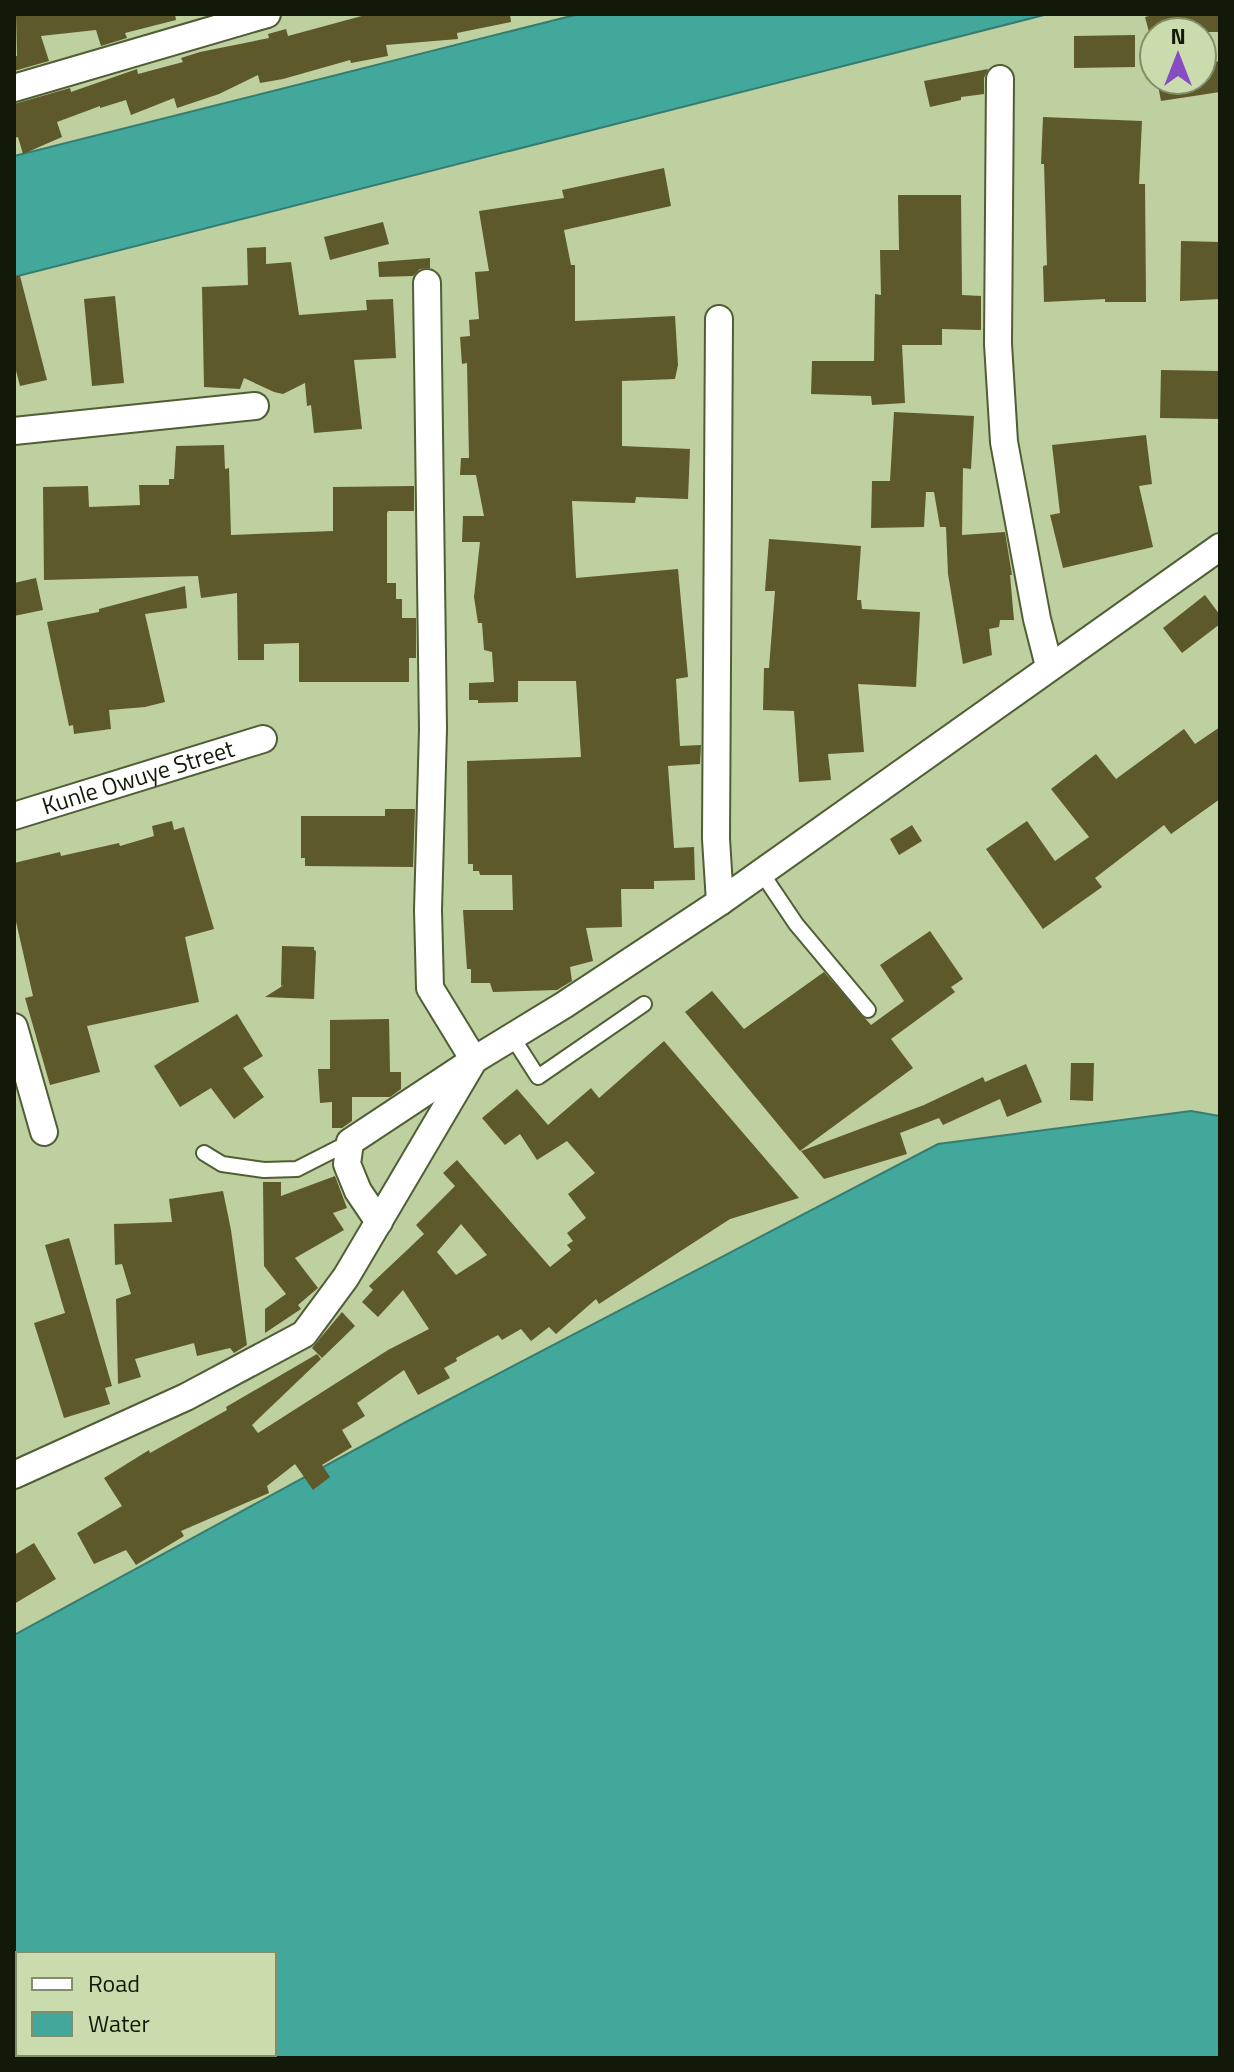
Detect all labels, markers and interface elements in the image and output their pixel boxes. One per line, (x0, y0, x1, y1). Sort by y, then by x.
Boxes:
north arrow (1138, 16, 1218, 96)
text: N (1170, 19, 1186, 53)
street label: Kunle Owuye Street (37, 730, 239, 823)
legend (16, 1952, 276, 2056)
text: Road (88, 1965, 140, 2001)
text: Water (88, 2005, 150, 2041)

